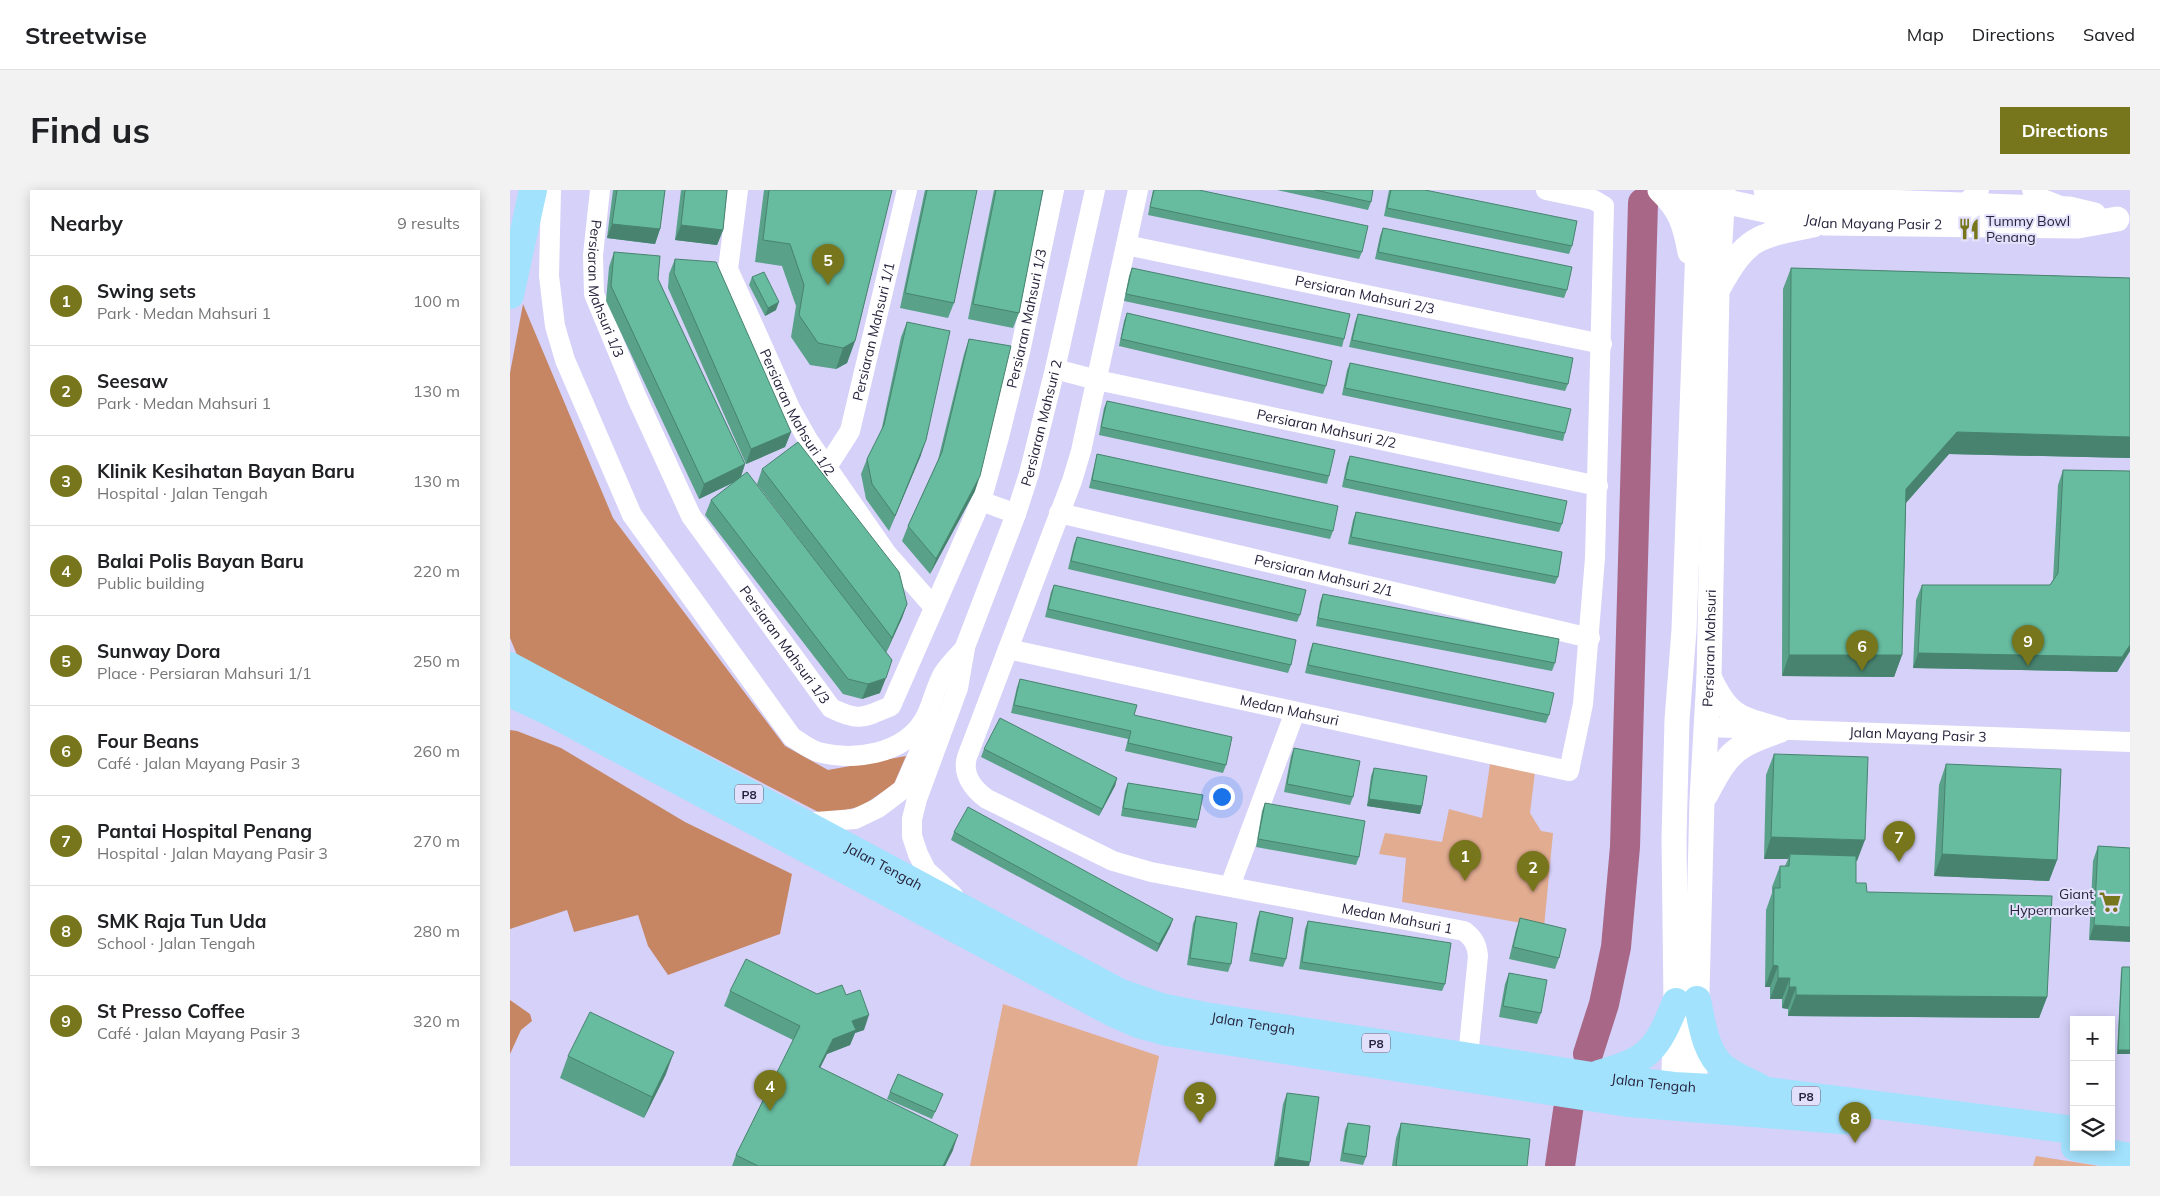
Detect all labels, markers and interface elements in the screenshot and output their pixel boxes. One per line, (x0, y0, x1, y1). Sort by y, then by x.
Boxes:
text: Streetwise (25, 20, 147, 50)
text: Map (1907, 23, 1944, 46)
text: Directions (1972, 23, 2055, 46)
text: Saved (2083, 23, 2135, 46)
button: Directions (2000, 107, 2130, 154)
text: Find us (30, 108, 150, 152)
text: Nearby (50, 210, 123, 236)
street label: Jalan Mayang Pasir 2 (1803, 210, 1942, 233)
place label: Tummy Bowl Penang (1986, 212, 2070, 246)
text: 9 results (397, 213, 460, 233)
restaurant icon: Tummy Bowl Penang (1956, 216, 1982, 242)
street label: Persiaran Mahsuri 1/3 (584, 219, 628, 360)
pin: 5 (812, 244, 844, 285)
street label: Persiaran Mahsuri 1/3 (1002, 247, 1050, 390)
street label: Persiaran Mahsuri 1/1 (848, 260, 899, 403)
street label: Persiaran Mahsuri 2/3 (1294, 271, 1436, 318)
text: Swing sets (97, 279, 196, 303)
text: 1 (61, 291, 71, 311)
text: 100 m (413, 291, 460, 311)
text: Park · Medan Mahsuri 1 (97, 303, 271, 323)
street label: Persiaran Mahsuri 1/2 (756, 346, 839, 479)
street label: Persiaran Mahsuri 2 (1017, 358, 1066, 488)
text: Seesaw (97, 369, 168, 393)
text: 2 (61, 381, 71, 401)
text: 130 m (413, 381, 460, 401)
text: Park · Medan Mahsuri 1 (97, 393, 271, 413)
street label: Persiaran Mahsuri 2/2 (1255, 405, 1398, 452)
text: Klinik Kesihatan Bayan Baru (97, 459, 355, 483)
text: 3 (61, 471, 71, 491)
text: 130 m (413, 471, 460, 491)
text: Hospital · Jalan Tengah (97, 483, 268, 503)
text: Balai Polis Bayan Baru (97, 549, 304, 573)
street label: Persiaran Mahsuri 2/1 (1253, 550, 1395, 600)
text: 4 (61, 561, 71, 581)
text: 220 m (413, 561, 460, 581)
text: Public building (97, 573, 205, 593)
street label: Persiaran Mahsuri 1/3 (736, 582, 834, 707)
street label: Persiaran Mahsuri (1698, 589, 1720, 708)
pin: 9 (2012, 625, 2044, 666)
pin: 6 (1846, 630, 1878, 671)
text: Sunway Dora (97, 639, 221, 663)
text: 5 (61, 651, 71, 671)
text: 250 m (413, 651, 460, 671)
text: Place · Persiaran Mahsuri 1/1 (97, 663, 312, 683)
street label: Medan Mahsuri (1238, 691, 1340, 730)
street label: Jalan Mayang Pasir 3 (1849, 723, 1987, 746)
text: Four Beans (97, 729, 199, 753)
text: 6 (61, 741, 71, 761)
text: 260 m (413, 741, 460, 761)
text: Café · Jalan Mayang Pasir 3 (97, 753, 300, 773)
road number: P8 (735, 784, 763, 804)
your location (1209, 784, 1235, 810)
text: Pantai Hospital Penang (97, 819, 312, 843)
pin: 7 (1883, 821, 1915, 862)
text: 7 (61, 831, 71, 851)
text: 270 m (413, 831, 460, 851)
street label: Jalan Tengah (842, 838, 926, 894)
pin: 1 (1449, 840, 1481, 881)
text: Hospital · Jalan Mayang Pasir 3 (97, 843, 328, 863)
pin: 2 (1517, 851, 1549, 892)
place label: Giant Hypermarket (2009, 885, 2094, 919)
supermarket icon: Giant Hypermarket (2097, 889, 2123, 915)
street label: Medan Mahsuri 1 (1340, 899, 1454, 938)
text: SMK Raja Tun Uda (97, 909, 267, 933)
text: 8 (61, 921, 71, 941)
text: 280 m (413, 921, 460, 941)
text: School · Jalan Tengah (97, 933, 255, 953)
text: St Presso Coffee (97, 999, 245, 1023)
street label: Jalan Tengah (1210, 1008, 1296, 1039)
text: 9 (61, 1011, 71, 1031)
text: 320 m (413, 1011, 460, 1031)
map controls (2070, 1016, 2115, 1151)
button: + (2070, 1016, 2115, 1061)
text: Café · Jalan Mayang Pasir 3 (97, 1023, 300, 1043)
road number: P8 (1362, 1034, 1390, 1052)
button: − (2070, 1061, 2115, 1106)
street label: Jalan Tengah (1610, 1069, 1696, 1096)
pin: 4 (754, 1070, 786, 1111)
pin: 3 (1184, 1082, 1216, 1123)
road number: P8 (1792, 1086, 1820, 1106)
pin: 8 (1839, 1102, 1871, 1143)
button: layers (2070, 1106, 2115, 1151)

